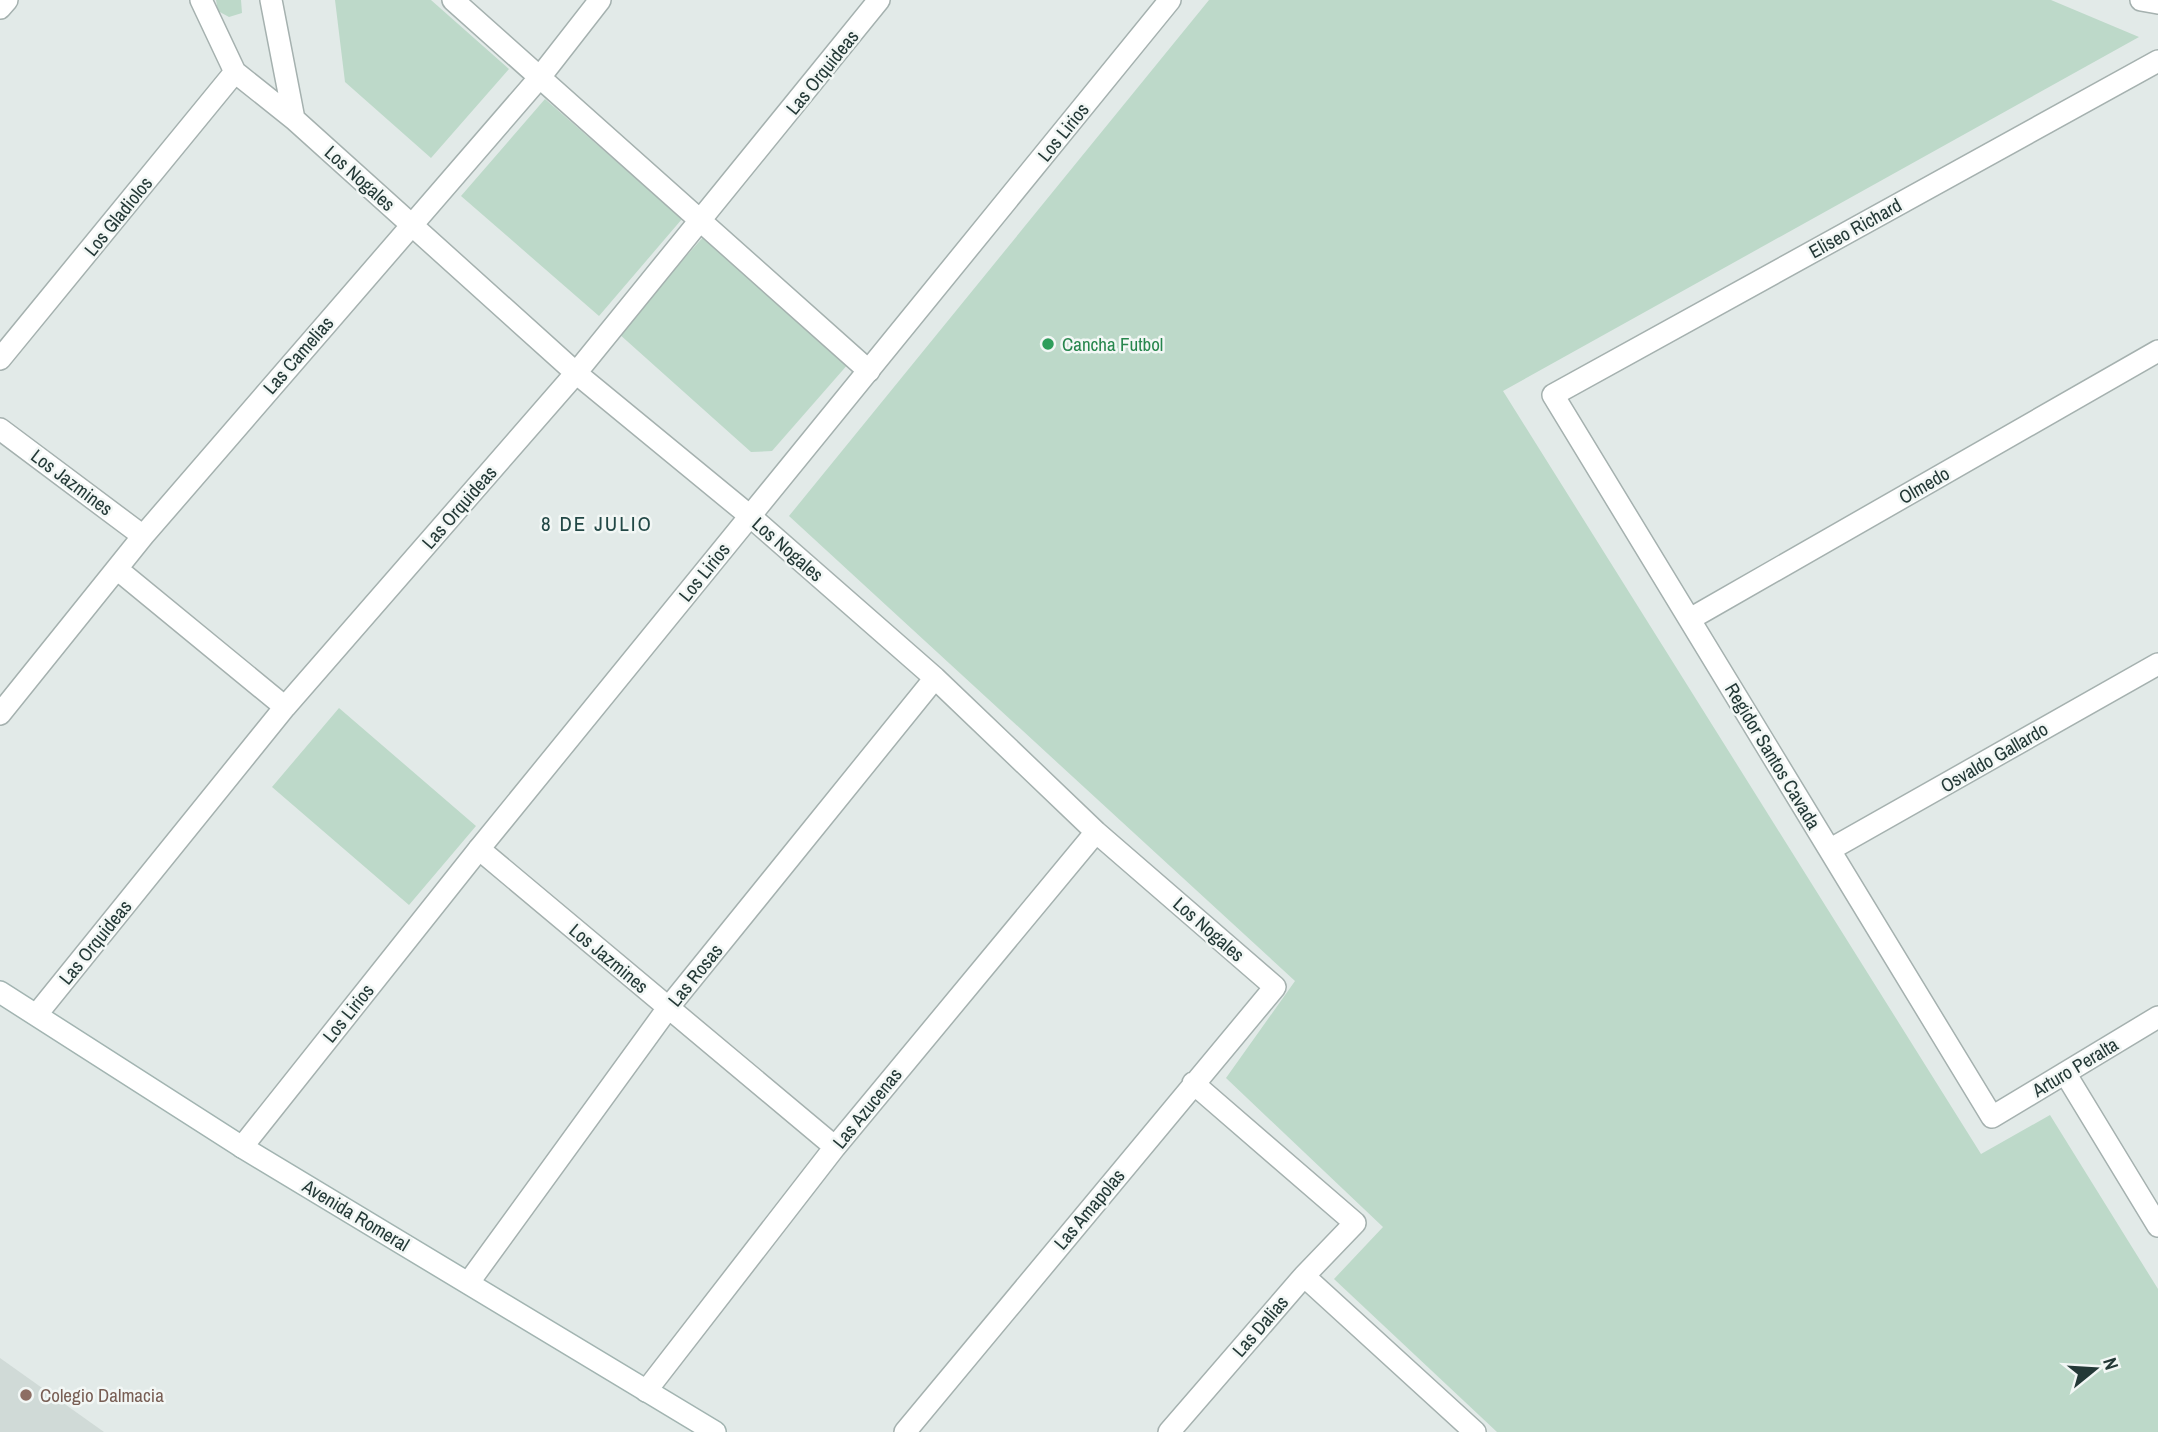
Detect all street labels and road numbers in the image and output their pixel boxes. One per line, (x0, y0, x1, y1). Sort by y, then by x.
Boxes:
street label: Las Orquideas (780, 24, 864, 120)
street label: Los Lirios (1031, 97, 1095, 167)
street label: Los Nogales (319, 139, 401, 217)
street label: Los Gladiolos (78, 171, 158, 261)
street label: Eliseo Richard (1804, 192, 1906, 264)
street label: Las Camelias (257, 310, 339, 399)
street label: Los Jazmines (26, 443, 118, 521)
street label: Las Orquideas (416, 460, 502, 554)
street label: Olmedo (1894, 460, 1954, 510)
street label: Los Nogales (747, 511, 829, 587)
street label: Los Lirios (672, 537, 736, 607)
street label: Regidor Santos Cavada (1719, 678, 1827, 834)
street label: Osvaldo Gallardo (1935, 716, 2053, 798)
street label: Los Nogales (1168, 891, 1250, 967)
street label: Las Orquideas (53, 894, 137, 990)
street label: Los Jazmines (564, 917, 654, 999)
street label: Las Rosas (662, 938, 728, 1012)
street label: Los Lirios (316, 978, 380, 1048)
street label: Arturo Peralta (2026, 1031, 2123, 1103)
street label: Las Azucenas (826, 1062, 908, 1154)
street label: Las Amapolas (1048, 1163, 1131, 1255)
street label: Avenida Romeral (297, 1172, 414, 1257)
street label: Las Dalias (1226, 1290, 1294, 1362)

